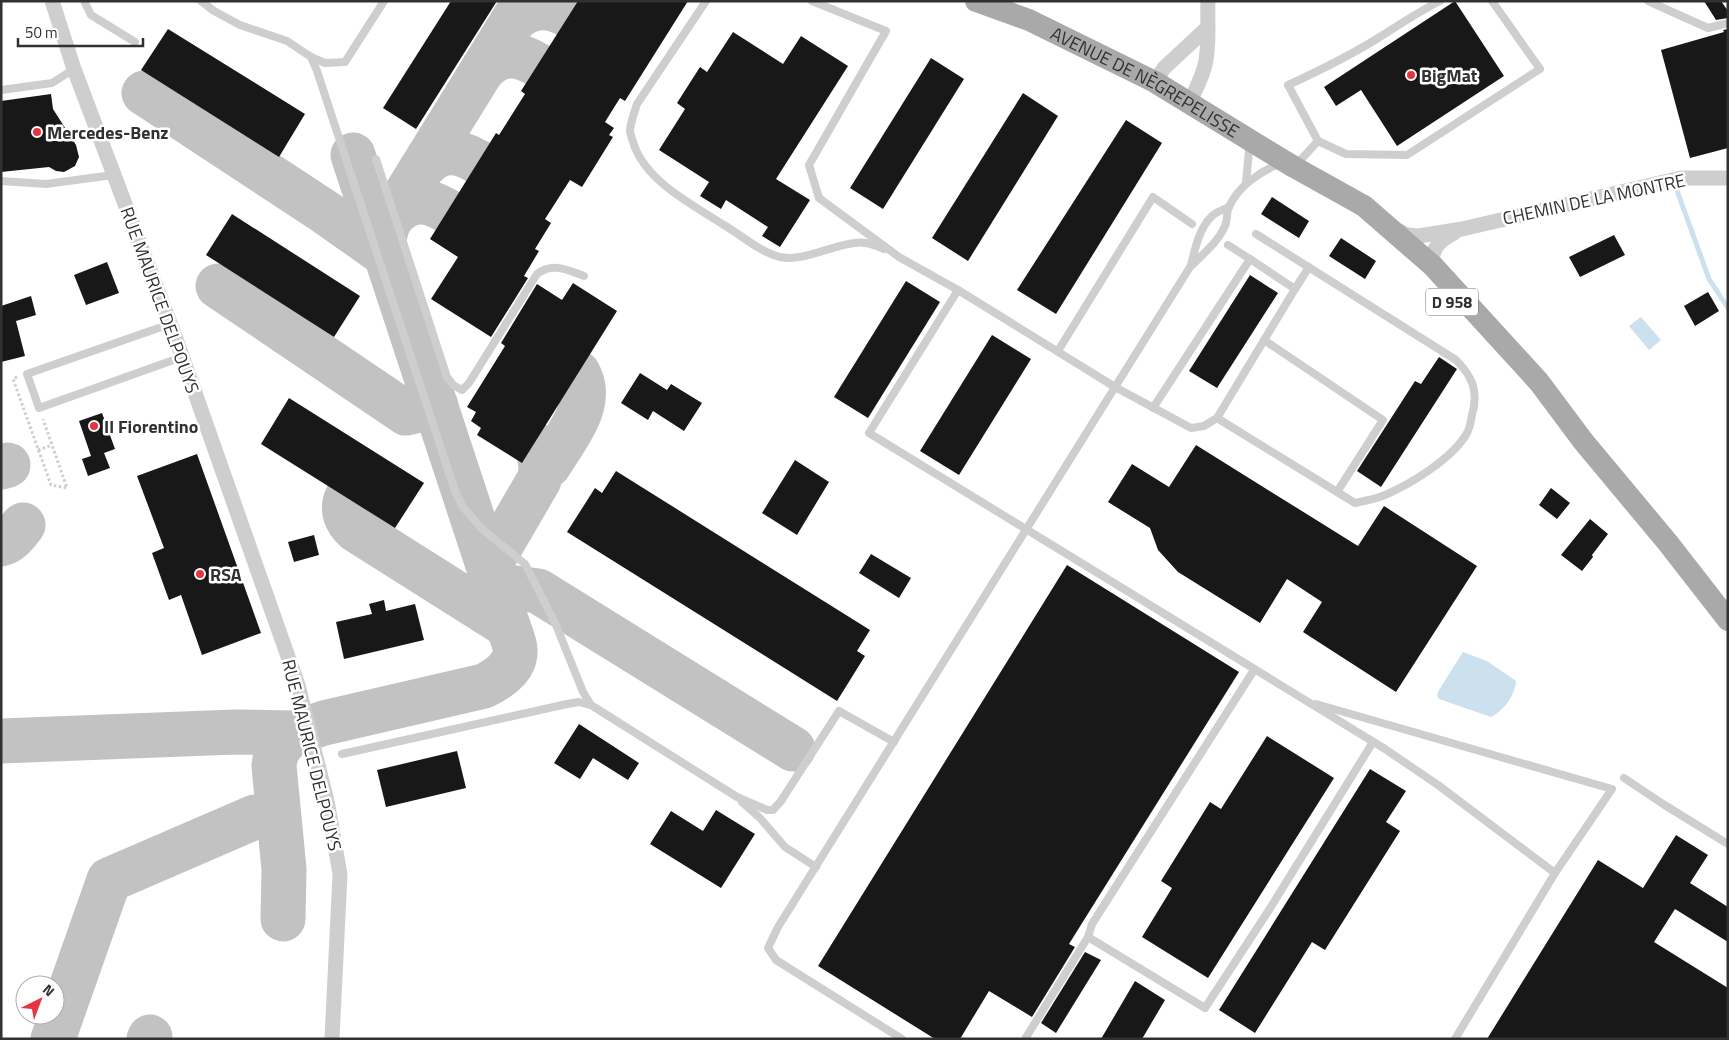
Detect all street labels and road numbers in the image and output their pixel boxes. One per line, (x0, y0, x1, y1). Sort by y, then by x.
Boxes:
street label: AVENUE DE NÈGREPELISSE (1046, 19, 1245, 144)
street label: CHEMIN DE LA MONTRE (1500, 166, 1688, 232)
street label: RUE MAURICE DELPOUYS (114, 203, 206, 397)
road number: D 958 (1426, 288, 1478, 316)
street label: RUE MAURICE DELPOUYS (275, 656, 349, 854)

